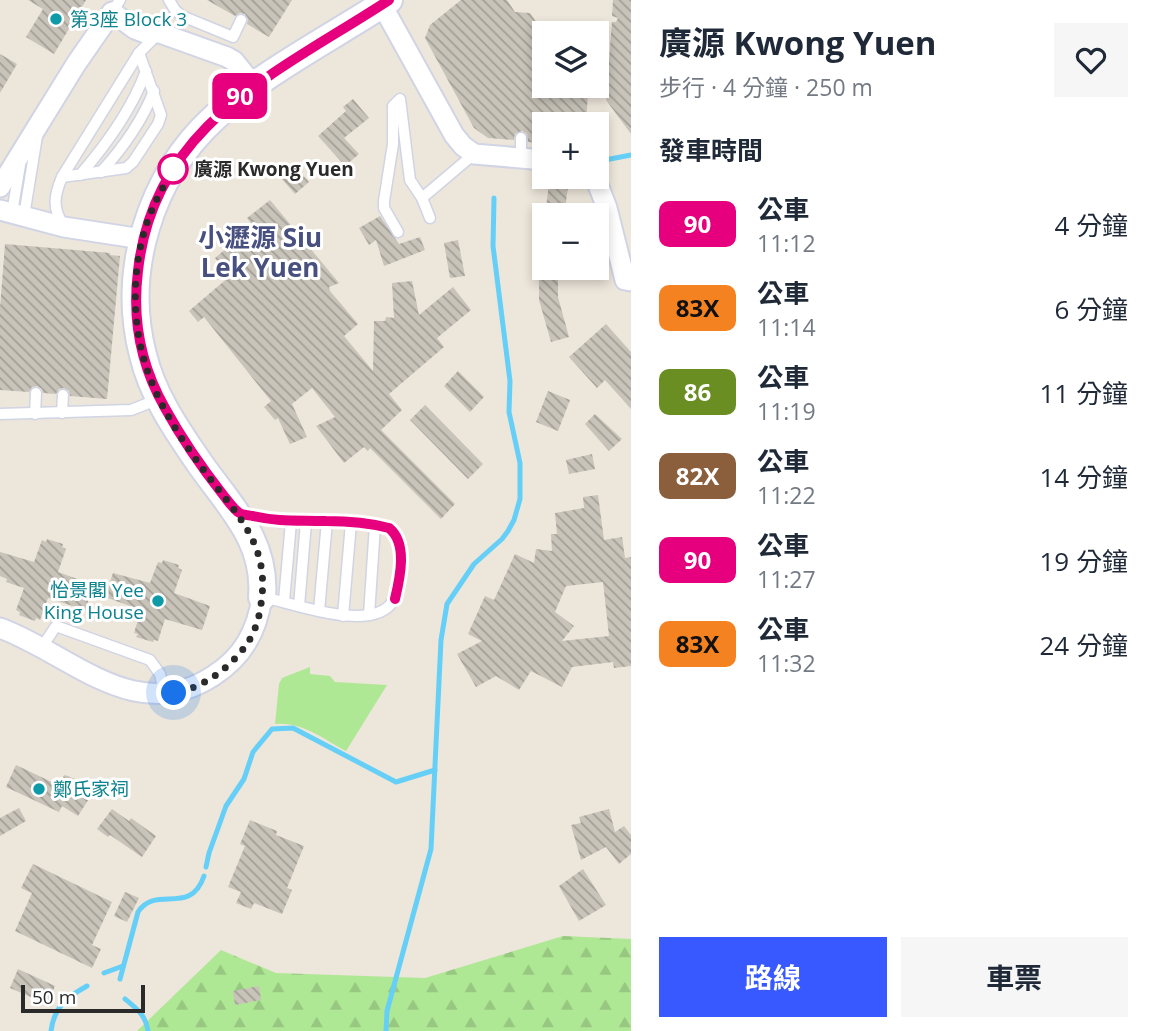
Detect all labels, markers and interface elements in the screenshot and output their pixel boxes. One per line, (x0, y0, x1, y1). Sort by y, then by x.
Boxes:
place label: 第3座 Block 3 (70, 6, 187, 32)
marker: 第3座 Block 3 (48, 11, 64, 27)
text: 廣源 Kwong Yuen (659, 20, 937, 65)
map controls (532, 21, 609, 280)
button: layers (532, 21, 609, 98)
button: heart (1054, 23, 1128, 97)
text: 步行 · 4 分鐘 · 250 m (659, 71, 873, 103)
line badge: 90 (208, 73, 272, 119)
text: 90 (226, 79, 254, 112)
button: + (532, 112, 609, 189)
text: 發車時間 (659, 132, 763, 168)
marker: 廣源 Kwong Yuen (158, 154, 188, 184)
place label: 廣源 Kwong Yuen (194, 156, 354, 182)
text: 公車 (757, 191, 809, 227)
button: − (532, 203, 609, 280)
text: 90 (684, 207, 711, 240)
text: 4 分鐘 (1054, 207, 1128, 243)
district label: 小瀝源 Siu Lek Yuen (198, 219, 322, 285)
text: 11:12 (757, 227, 816, 259)
text: 公車 (757, 275, 809, 311)
text: 83X (676, 291, 719, 324)
text: 6 分鐘 (1054, 291, 1128, 327)
text: 11:14 (757, 311, 816, 343)
text: 公車 (757, 359, 809, 395)
text: 86 (684, 375, 711, 408)
text: 11 分鐘 (1040, 375, 1128, 411)
text: 11:19 (757, 395, 816, 427)
text: 公車 (757, 443, 809, 479)
text: 82X (676, 459, 719, 492)
text: 14 分鐘 (1040, 459, 1128, 495)
text: 11:22 (757, 479, 816, 511)
text: 公車 (757, 527, 809, 563)
text: 90 (684, 543, 711, 576)
text: 19 分鐘 (1040, 543, 1128, 579)
text: 11:27 (757, 563, 816, 595)
place label: 怡景閣 Yee King House (44, 577, 144, 625)
marker: 怡景閣 Yee King House (150, 593, 166, 609)
text: 公車 (757, 611, 809, 647)
text: 83X (676, 627, 719, 660)
text: 24 分鐘 (1040, 627, 1128, 663)
text: 11:32 (757, 647, 816, 679)
your location (156, 675, 191, 710)
place label: 鄭氏家祠 (53, 776, 129, 802)
marker: 鄭氏家祠 (31, 781, 47, 797)
button: 路線 (659, 937, 887, 1017)
button: 車票 (901, 937, 1128, 1017)
scale bar (21, 982, 145, 1014)
text: 50 m (32, 984, 76, 1010)

